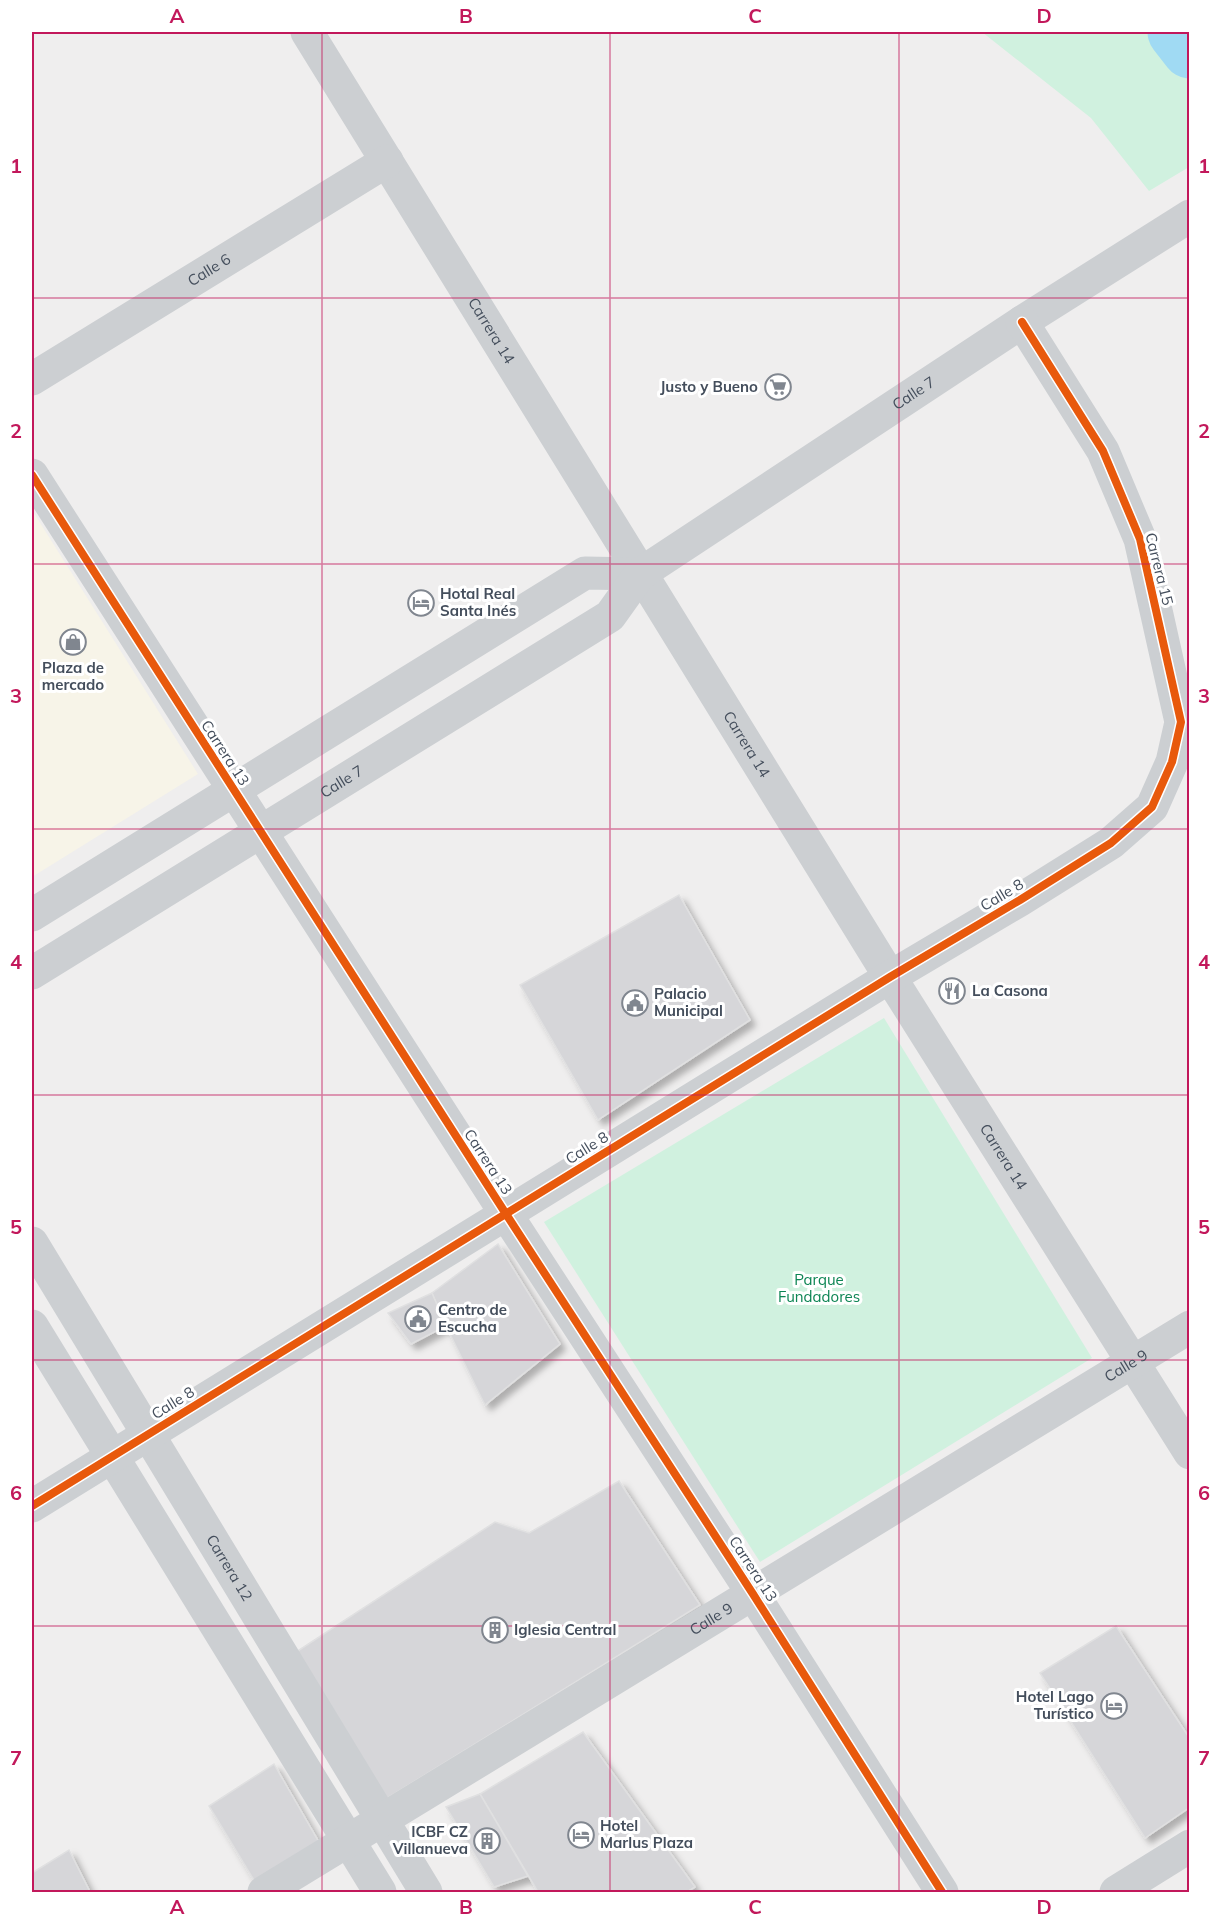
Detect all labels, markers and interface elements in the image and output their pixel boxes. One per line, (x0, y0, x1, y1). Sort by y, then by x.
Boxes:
text: A (170, 3, 185, 28)
text: B (459, 3, 473, 28)
text: C (748, 3, 762, 28)
text: D (1036, 3, 1052, 28)
text: 1 (10, 153, 22, 178)
text: 1 (1198, 153, 1210, 178)
street label: Calle 6 (184, 249, 234, 290)
street label: Carrera 14 (464, 294, 519, 367)
supermarket icon: Justo y Bueno (763, 372, 793, 402)
street label: Calle 7 (889, 372, 939, 414)
place label: Justo y Bueno (660, 377, 758, 396)
text: 2 (10, 418, 22, 443)
text: 2 (1198, 418, 1210, 443)
street label: Carrera 15 (1141, 531, 1178, 607)
place label: Hotal Real Santa Inés (440, 584, 516, 620)
hotel icon: Hotal Real Santa Inés (406, 588, 436, 618)
shop icon: Plaza de mercado (58, 627, 88, 657)
place label: Plaza de mercado (42, 658, 104, 694)
text: 3 (10, 683, 22, 708)
text: 3 (1198, 683, 1210, 708)
street label: Carrera 14 (719, 707, 775, 781)
street label: Carrera 13 (197, 716, 254, 789)
street label: Calle 7 (316, 761, 367, 802)
street label: Calle 8 (977, 874, 1027, 915)
text: 4 (10, 949, 22, 974)
text: 4 (1198, 949, 1210, 974)
restaurant icon: La Casona (937, 976, 967, 1006)
place label: La Casona (972, 981, 1048, 1000)
place label: Palacio Municipal (654, 984, 723, 1020)
public building icon: Palacio Municipal (620, 988, 650, 1018)
street label: Carrera 14 (976, 1120, 1032, 1193)
street label: Carrera 13 (460, 1125, 517, 1198)
street label: Calle 8 (562, 1127, 612, 1168)
text: 5 (10, 1214, 22, 1239)
text: 5 (1198, 1214, 1210, 1239)
park label: Parque Fundadores (778, 1270, 860, 1306)
place label: Centro de Escucha (438, 1300, 507, 1336)
public building icon: Centro de Escucha (403, 1304, 433, 1334)
street label: Calle 9 (1101, 1345, 1151, 1386)
street label: Calle 8 (148, 1382, 198, 1423)
text: 6 (10, 1480, 22, 1505)
text: 6 (1198, 1480, 1210, 1505)
street label: Carrera 12 (202, 1531, 257, 1604)
street label: Carrera 13 (725, 1532, 782, 1605)
street label: Calle 9 (686, 1598, 736, 1639)
building icon: Iglesia Central (480, 1615, 510, 1645)
place label: Iglesia Central (514, 1620, 616, 1639)
place label: Hotel Lago Turístico (1016, 1687, 1094, 1723)
hotel icon: Hotel Lago Turístico (1099, 1691, 1129, 1721)
text: 7 (10, 1745, 22, 1770)
text: 7 (1198, 1745, 1210, 1770)
place label: Hotel Marlus Plaza (600, 1816, 693, 1852)
hotel icon: Hotel Marlus Plaza (566, 1820, 596, 1850)
place label: ICBF CZ Villanueva (392, 1822, 468, 1858)
building icon: ICBF CZ Villanueva (472, 1826, 502, 1856)
text: A (170, 1894, 185, 1919)
text: B (459, 1894, 473, 1919)
text: C (748, 1894, 762, 1919)
text: D (1036, 1894, 1052, 1919)

